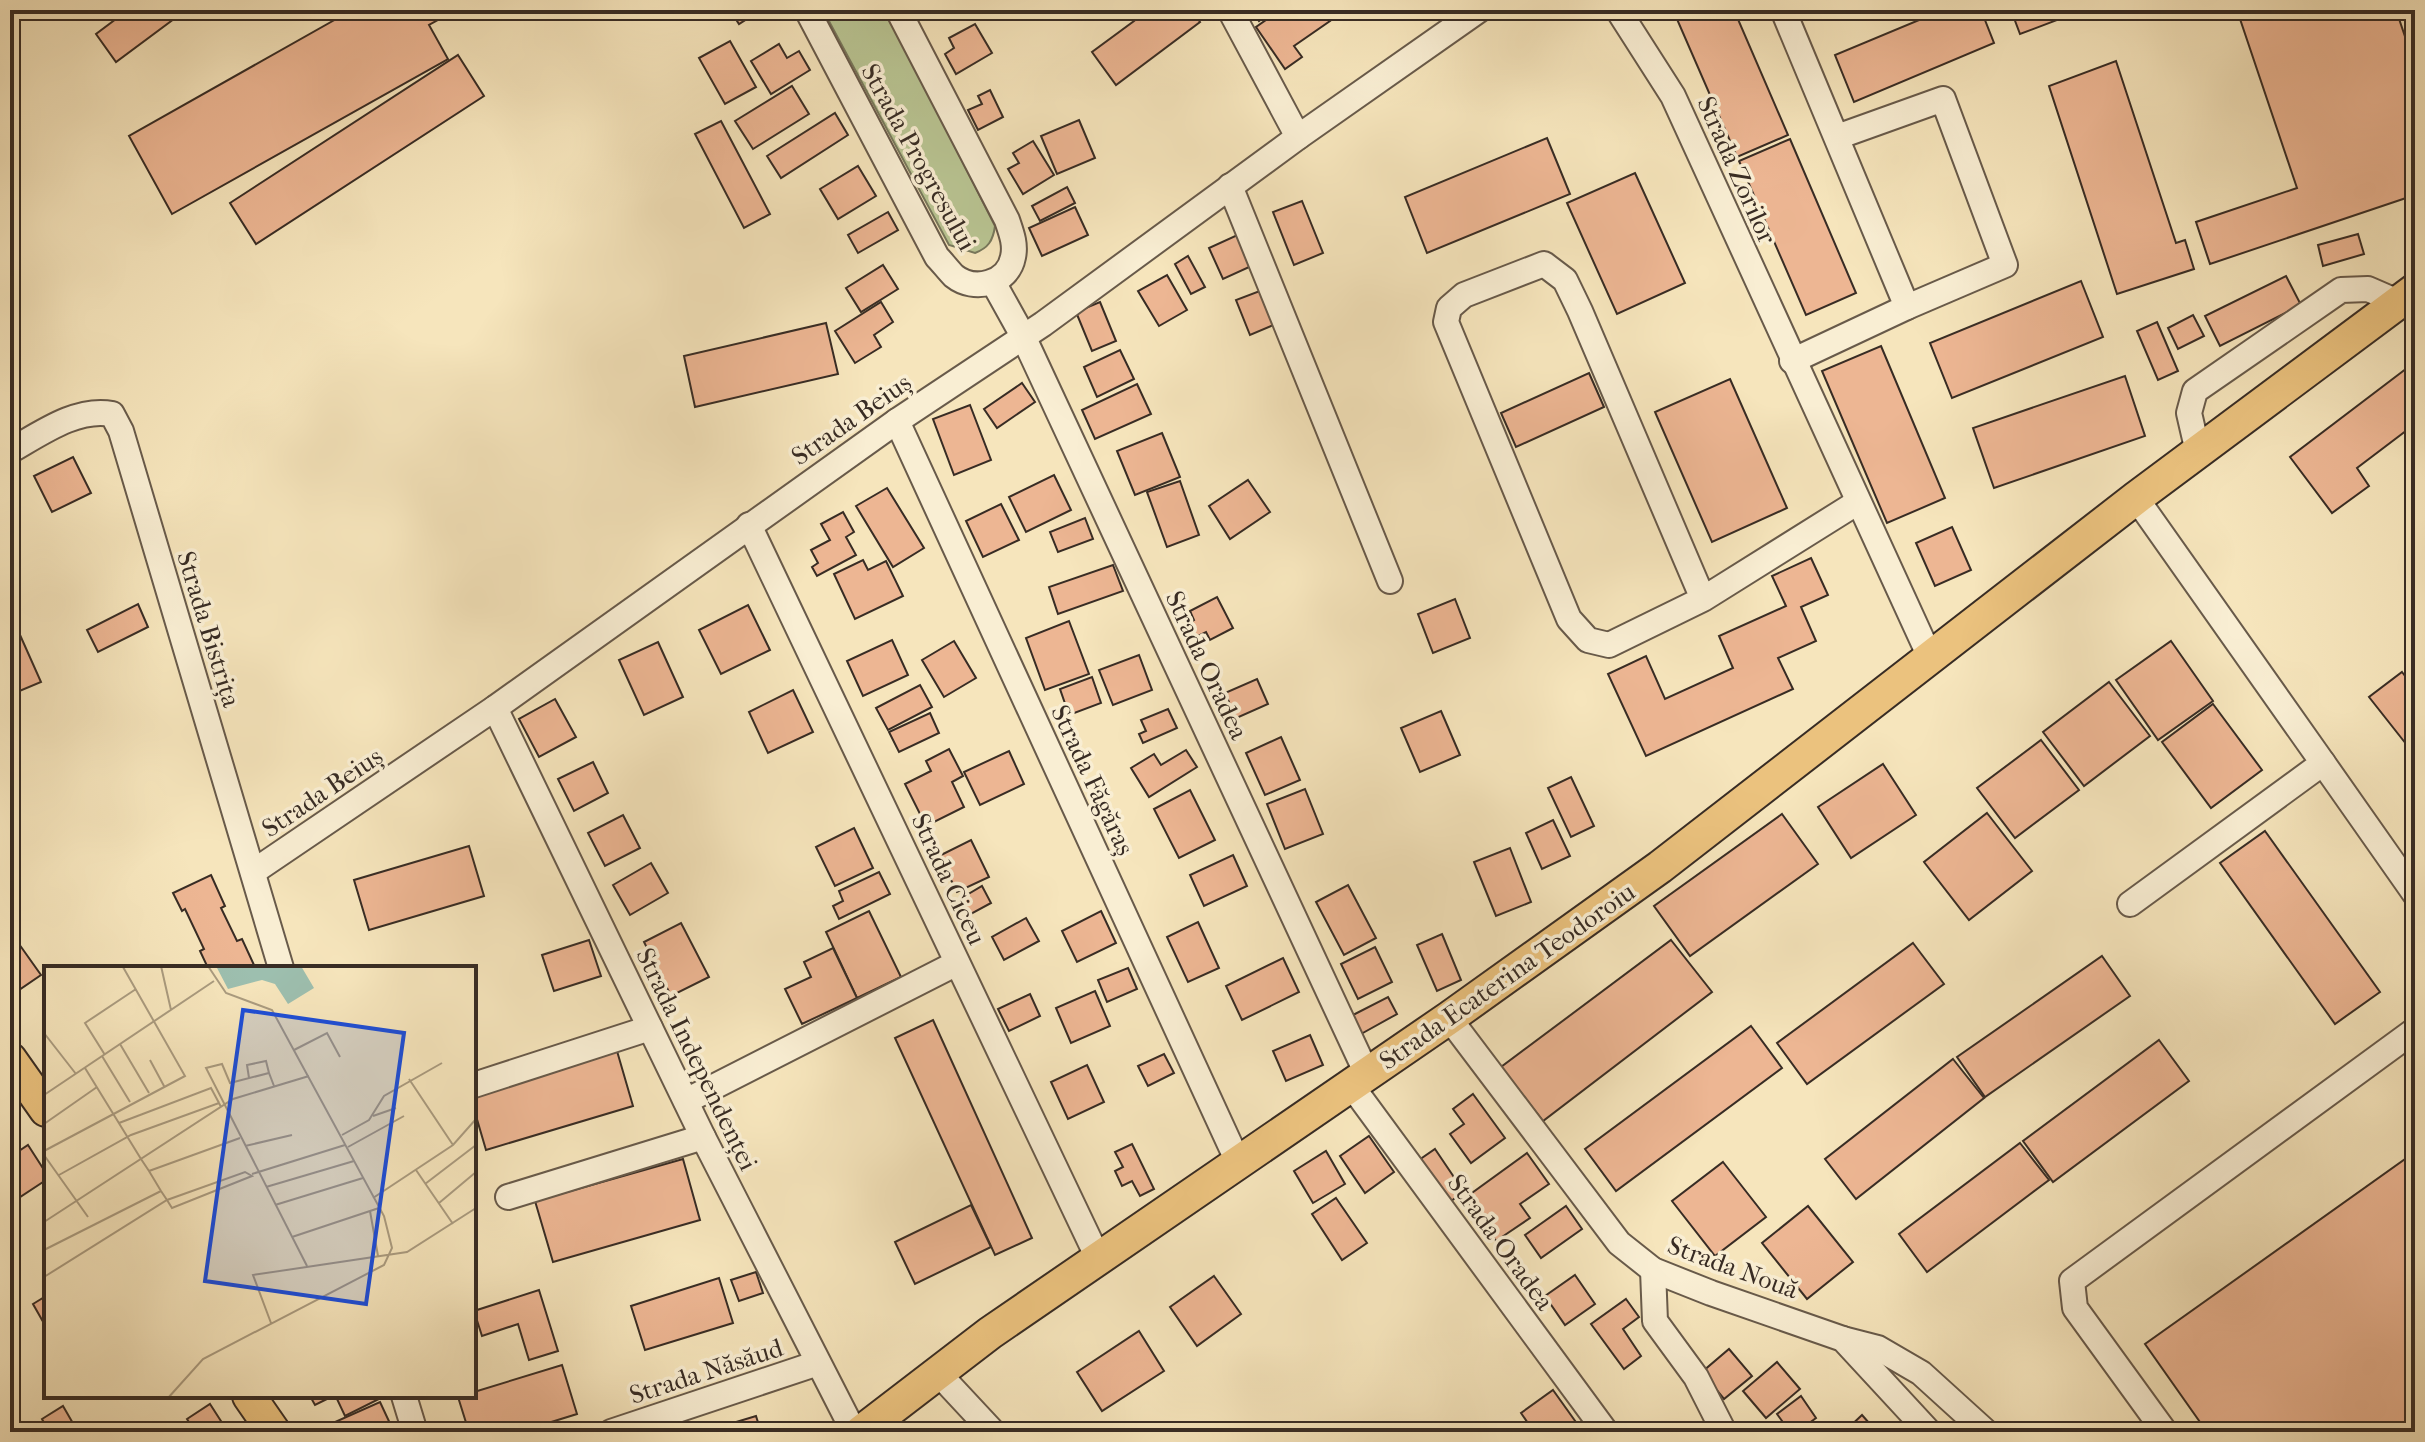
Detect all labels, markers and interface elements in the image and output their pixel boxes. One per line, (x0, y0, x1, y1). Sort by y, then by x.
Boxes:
street label: Strada Progresului (854, 58, 983, 256)
street label: Strada Zorilor (1690, 92, 1783, 249)
street label: Strada Beiuș (785, 367, 917, 472)
street label: Strada Bistrița (170, 548, 247, 712)
street label: Strada Oradea (1159, 586, 1255, 745)
street label: Strada Făgăraș (1044, 700, 1141, 860)
street label: Strada Beiuș (256, 741, 389, 844)
street label: Strada Ciceu (905, 809, 993, 950)
street label: Strada Ecaterina Teodoroiu (1373, 876, 1641, 1077)
street label: Strada Independenței (629, 943, 764, 1176)
inset map (44, 966, 476, 1398)
street label: Strada Oradea (1441, 1168, 1561, 1317)
street label: Strada Nouă (1663, 1230, 1803, 1306)
street label: Strada Năsăud (626, 1332, 788, 1411)

